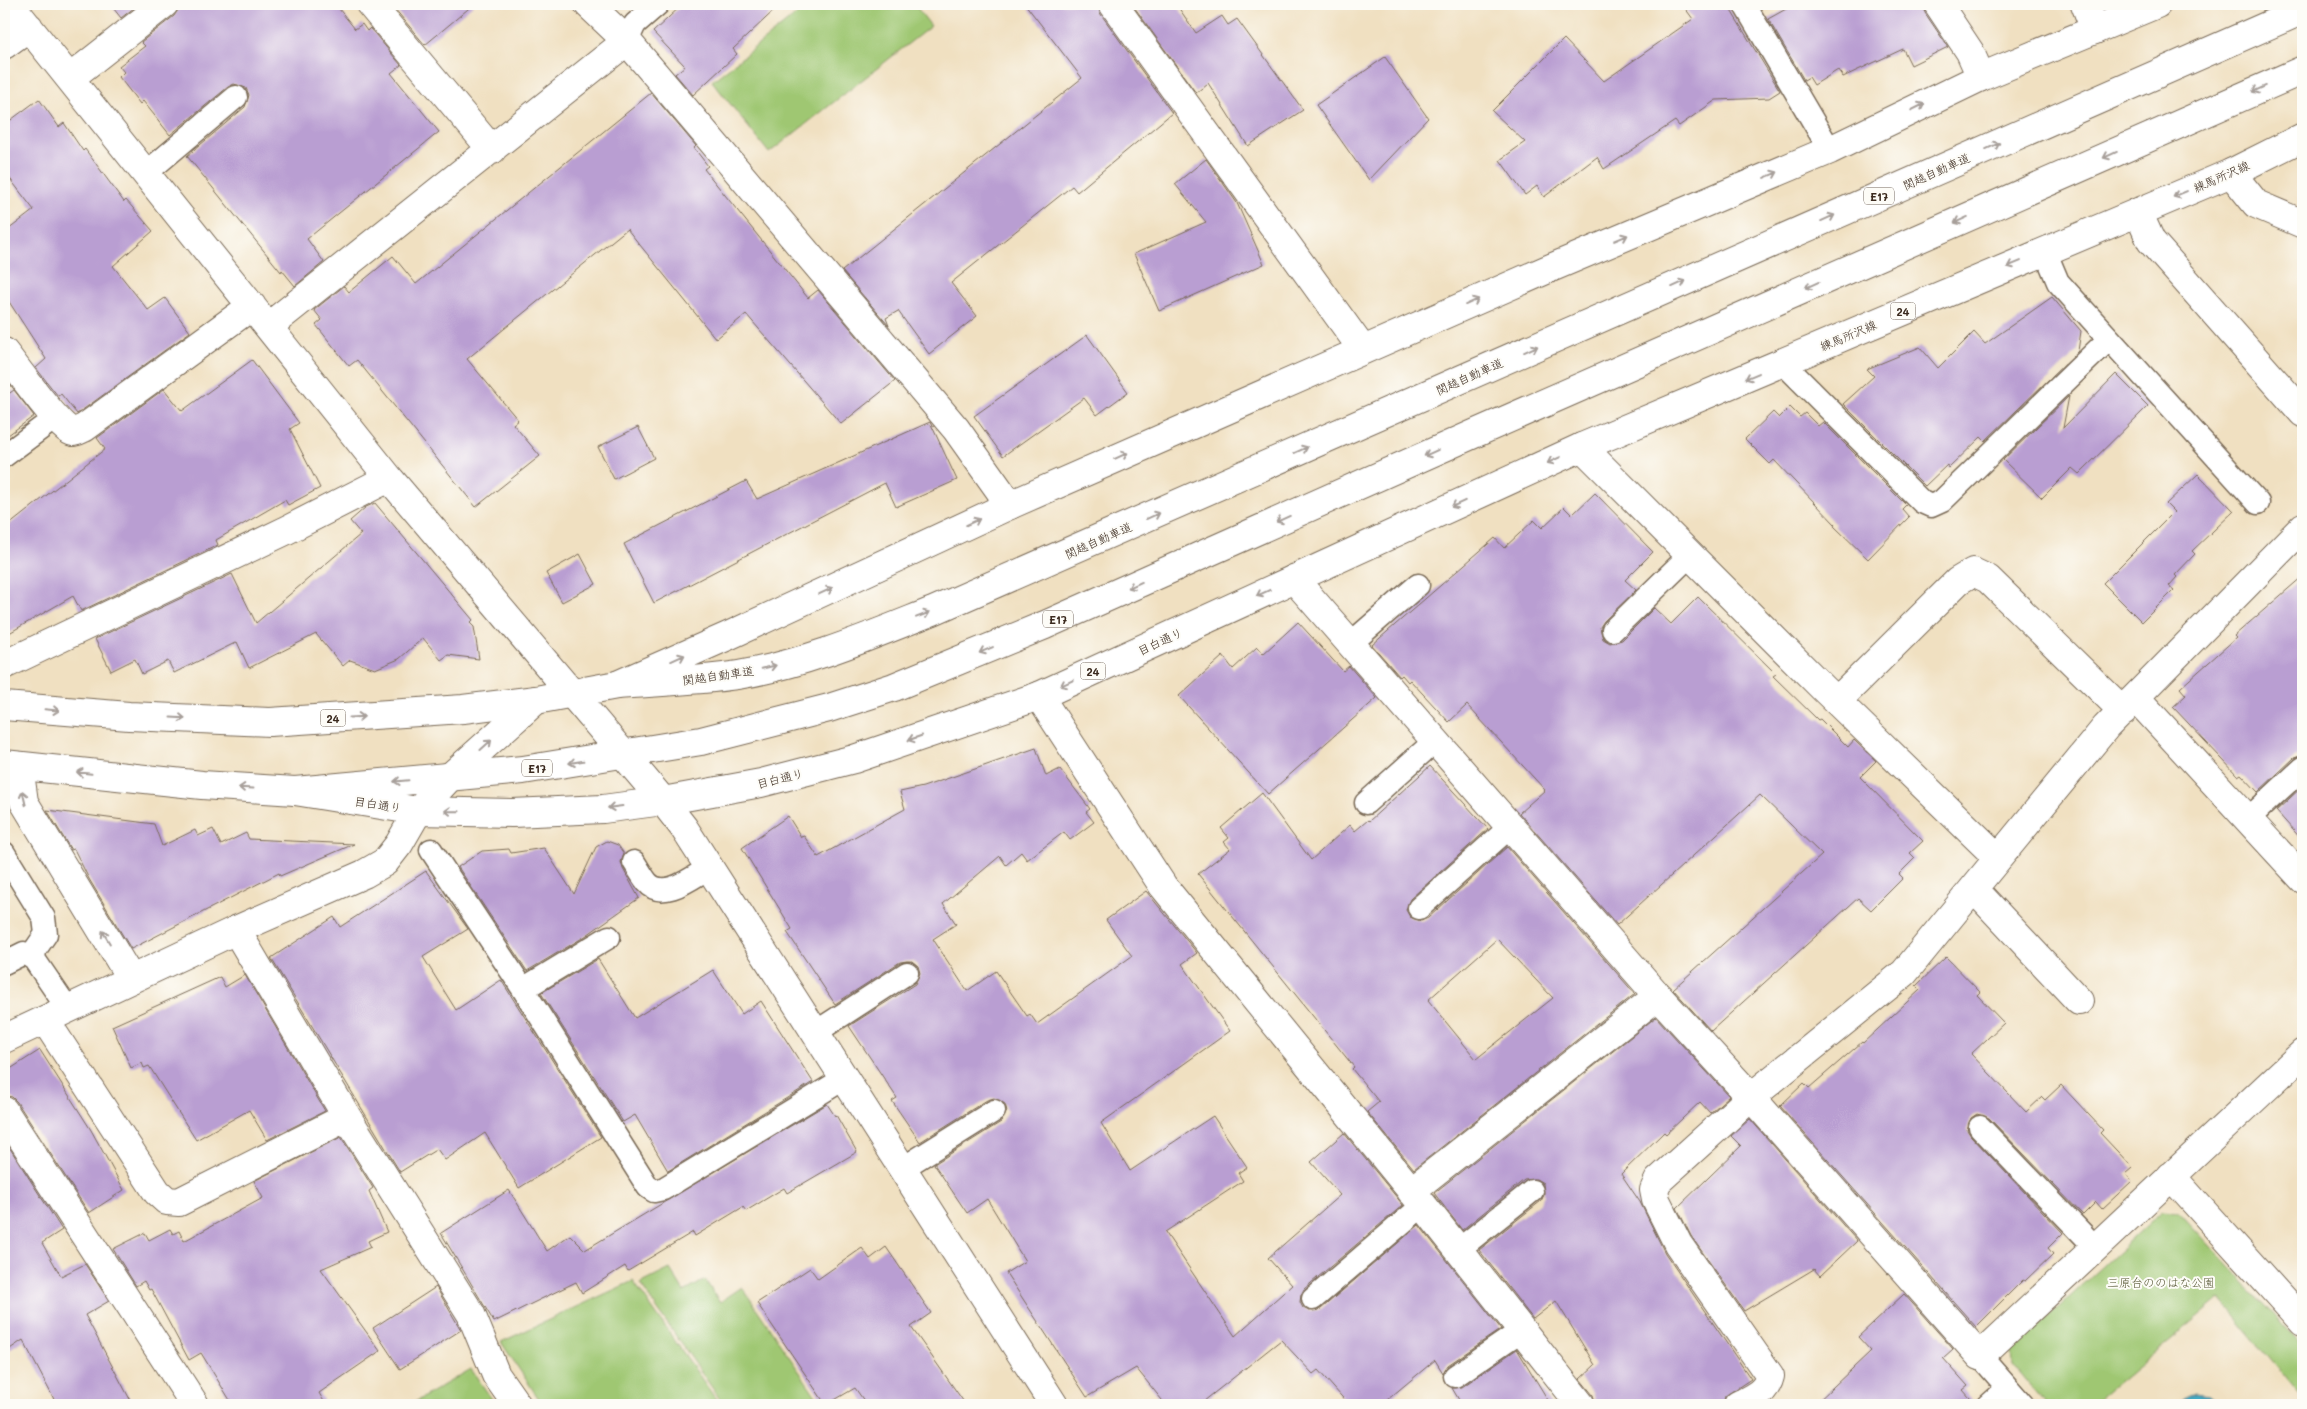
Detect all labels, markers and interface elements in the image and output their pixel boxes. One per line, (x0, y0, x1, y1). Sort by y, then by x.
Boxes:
one-way arrow (2252, 85, 2267, 95)
one-way arrow (1910, 102, 1925, 111)
one-way arrow (1985, 141, 2000, 151)
street label: 関越自動車道 (1900, 149, 1972, 193)
one-way arrow (2103, 150, 2118, 160)
street label: 練馬所沢線 (2190, 156, 2252, 196)
one-way arrow (1763, 170, 1778, 179)
road number: E17 (1864, 188, 1894, 205)
one-way arrow (2173, 190, 2188, 200)
one-way arrow (1820, 213, 1835, 223)
one-way arrow (1954, 216, 1969, 225)
one-way arrow (1613, 233, 1628, 243)
one-way arrow (2007, 260, 2022, 270)
one-way arrow (1672, 278, 1687, 287)
one-way arrow (1805, 281, 1820, 291)
one-way arrow (1464, 297, 1479, 307)
road number: 24 (1890, 302, 1916, 320)
street label: 練馬所沢線 (1817, 316, 1879, 354)
one-way arrow (1523, 344, 1538, 354)
street label: 関越自動車道 (1433, 354, 1505, 398)
one-way arrow (1744, 372, 1759, 381)
one-way arrow (1293, 445, 1308, 455)
one-way arrow (1424, 448, 1439, 458)
one-way arrow (1113, 450, 1128, 460)
one-way arrow (1547, 456, 1562, 465)
one-way arrow (1451, 500, 1466, 509)
one-way arrow (1145, 511, 1160, 520)
one-way arrow (1276, 514, 1291, 524)
one-way arrow (965, 517, 980, 527)
street label: 関越自動車道 (1062, 518, 1134, 562)
one-way arrow (1128, 581, 1143, 590)
one-way arrow (818, 586, 833, 596)
one-way arrow (1256, 589, 1271, 599)
one-way arrow (915, 610, 930, 619)
road number: E17 (1043, 610, 1073, 628)
street label: 目白通り (1135, 624, 1185, 658)
one-way arrow (979, 646, 994, 655)
one-way arrow (670, 653, 685, 663)
street label: 関越自動車道 (681, 662, 755, 688)
one-way arrow (761, 662, 777, 671)
road number: 24 (1080, 662, 1106, 679)
one-way arrow (1060, 679, 1075, 688)
one-way arrow (44, 705, 60, 714)
road number: 24 (320, 710, 346, 726)
one-way arrow (349, 712, 365, 721)
one-way arrow (169, 713, 185, 723)
one-way arrow (907, 734, 923, 744)
one-way arrow (480, 739, 493, 751)
one-way arrow (568, 757, 584, 767)
road number: E17 (522, 760, 552, 776)
street label: 目白通り (755, 764, 805, 792)
one-way arrow (77, 768, 93, 778)
one-way arrow (394, 777, 410, 786)
one-way arrow (238, 783, 254, 792)
one-way arrow (19, 790, 28, 806)
street label: 目白通り (353, 792, 403, 816)
one-way arrow (607, 802, 623, 812)
one-way arrow (445, 806, 461, 816)
one-way arrow (100, 931, 110, 945)
park label: 三原台ののはな公園 (2107, 1274, 2215, 1290)

